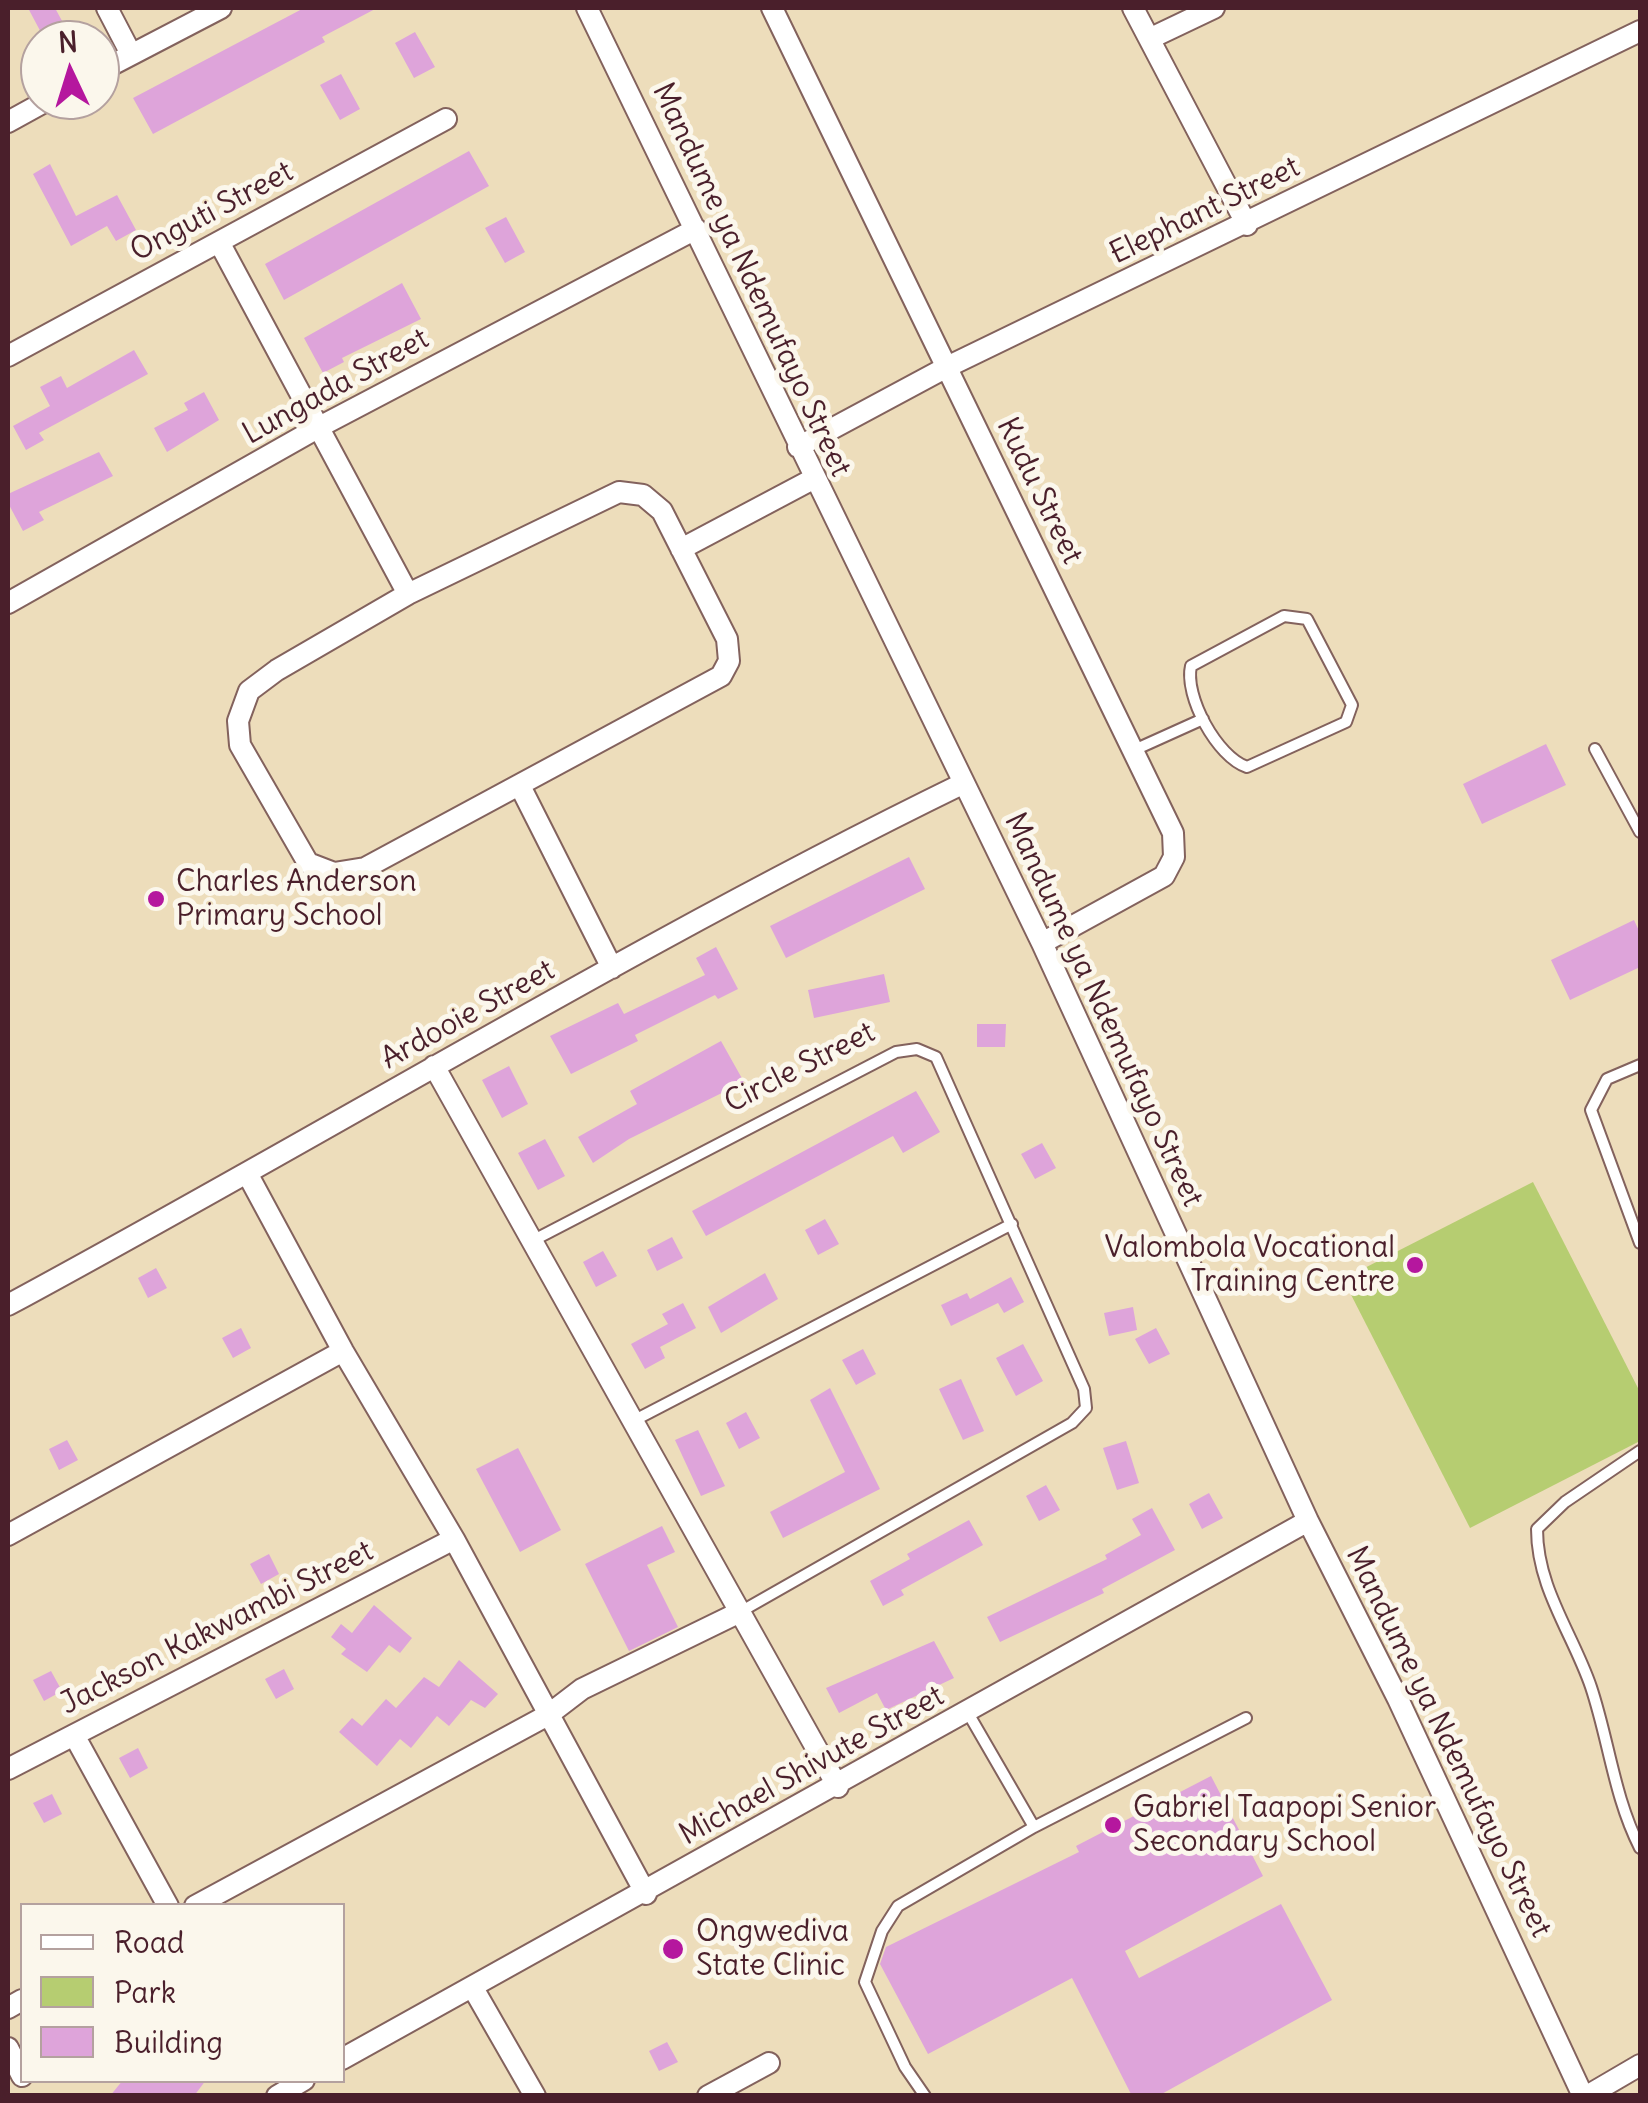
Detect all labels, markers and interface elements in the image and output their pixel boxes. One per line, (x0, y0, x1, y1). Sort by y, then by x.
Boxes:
north arrow (20, 20, 120, 120)
text: N (57, 23, 79, 61)
street label: Mandume ya Ndemufayo Street (644, 78, 858, 482)
street label: Elephant Street (1104, 150, 1306, 272)
street label: Onguti Street (125, 154, 299, 270)
street label: Lungada Street (237, 321, 435, 453)
street label: Kudu Street (988, 412, 1090, 570)
street label: Mandume ya Ndemufayo Street (996, 808, 1210, 1212)
place label: Charles Anderson Primary School (176, 864, 417, 934)
marker: Charles Anderson Primary School (145, 888, 167, 910)
street label: Ardooie Street (375, 953, 561, 1077)
street label: Circle Street (719, 1015, 881, 1121)
place label: Valombola Vocational Training Centre (1105, 1230, 1395, 1300)
marker: Valombola Vocational Training Centre (1404, 1254, 1426, 1276)
street label: Jackson Kakwambi Street (55, 1533, 379, 1723)
street label: Mandume ya Ndemufayo Street (1338, 1541, 1558, 1943)
street label: Michael Shivute Street (674, 1678, 950, 1854)
place label: Gabriel Taapopi Senior Secondary School (1133, 1790, 1436, 1860)
marker: Gabriel Taapopi Senior Secondary School (1102, 1814, 1124, 1836)
legend (20, 1903, 345, 2083)
place label: Ongwediva State Clinic (696, 1914, 849, 1984)
text: Road (114, 1923, 184, 1961)
marker: Ongwediva State Clinic (660, 1936, 686, 1962)
text: Park (114, 1973, 176, 2011)
text: Building (114, 2023, 223, 2061)

